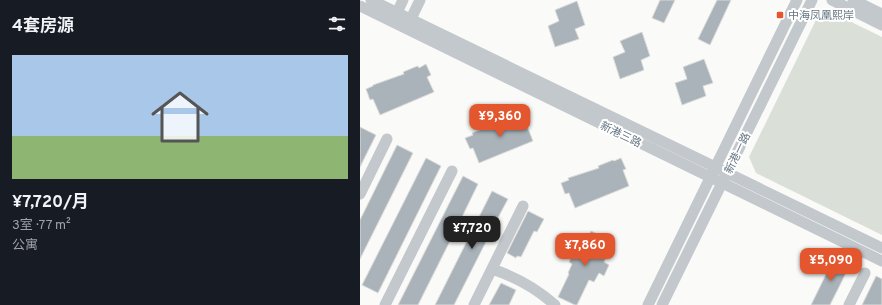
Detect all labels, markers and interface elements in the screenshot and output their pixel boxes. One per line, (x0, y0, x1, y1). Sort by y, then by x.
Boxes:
place label: 中海凤凰熙岸 (788, 9, 854, 23)
marker: 中海凤凰熙岸 (775, 10, 785, 20)
icon: filters (326, 13, 348, 35)
text: 4套房源 (12, 16, 74, 38)
icon: home (144, 81, 216, 153)
pin: ¥9,360 (467, 104, 533, 138)
text: ¥9,360 (478, 109, 522, 125)
street label: 新港三路 (598, 119, 643, 151)
street label: 新港一路 (722, 131, 754, 176)
text: ¥7,720/月 (12, 192, 89, 214)
pin: ¥7,720 (439, 216, 505, 250)
text: 3室 · 77 m² (12, 218, 71, 234)
text: ¥7,720 (452, 221, 492, 237)
pin: ¥7,860 (552, 233, 618, 267)
text: 公寓 (12, 238, 38, 254)
text: ¥7,860 (564, 238, 606, 254)
pin: ¥5,090 (798, 248, 864, 282)
text: ¥5,090 (809, 253, 853, 269)

